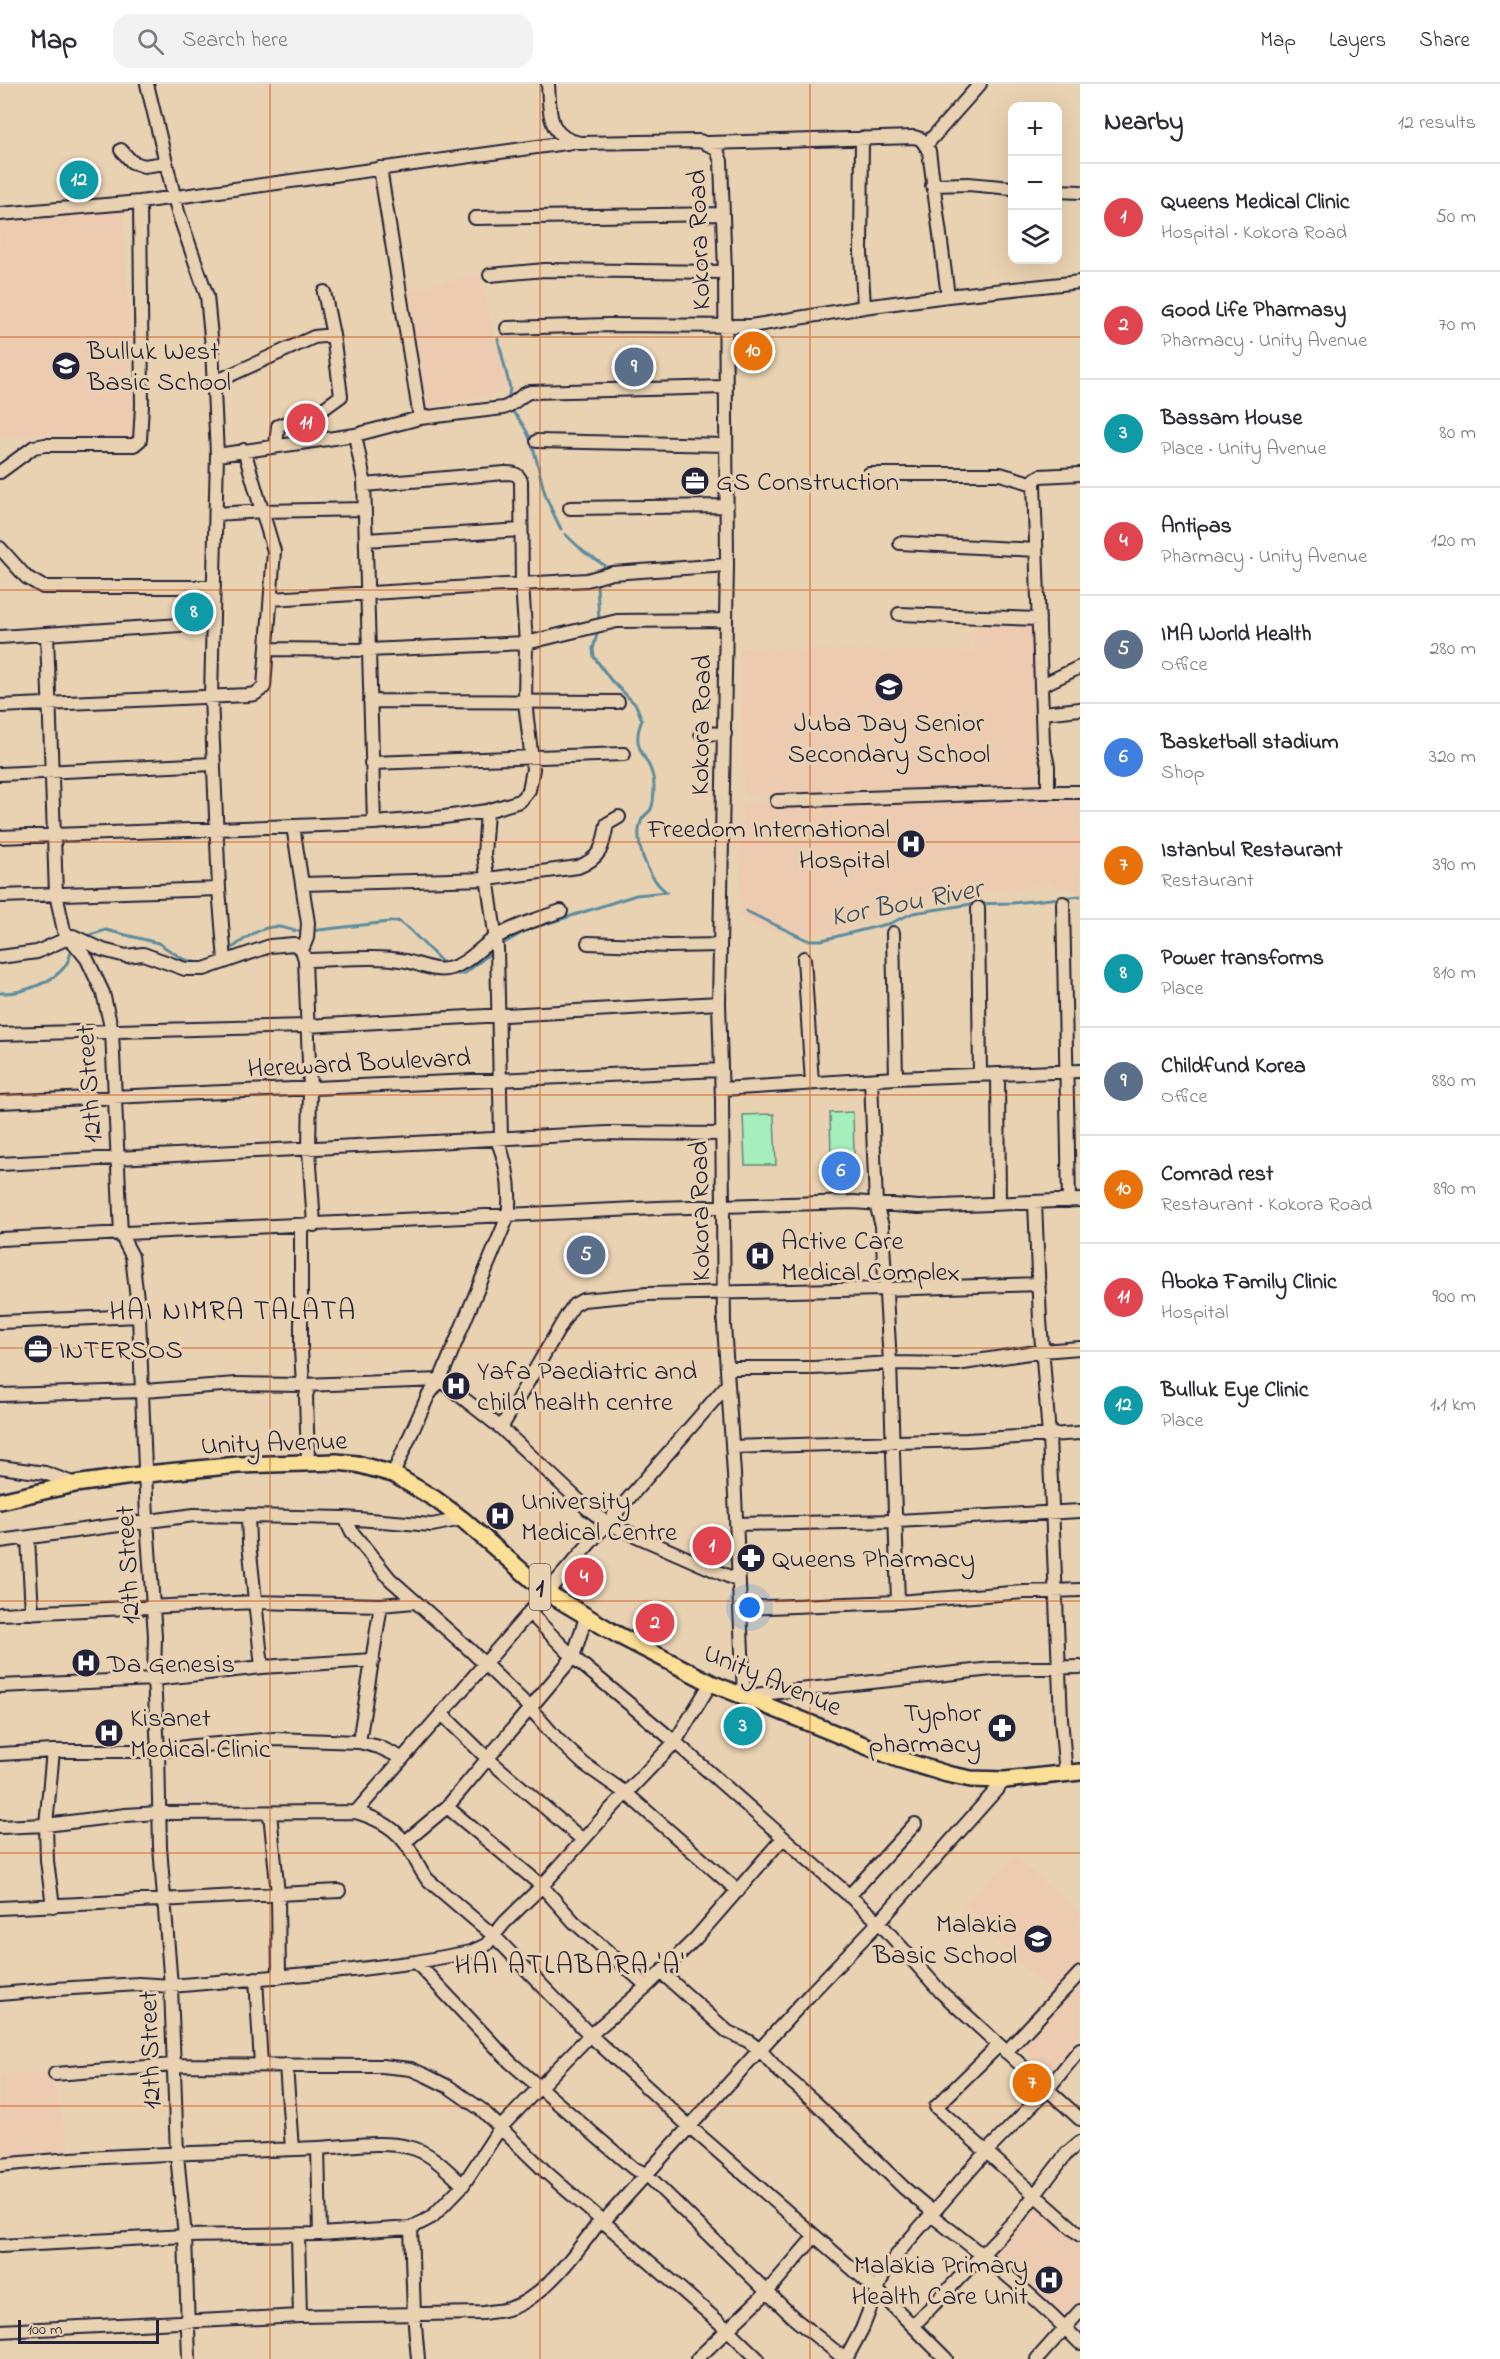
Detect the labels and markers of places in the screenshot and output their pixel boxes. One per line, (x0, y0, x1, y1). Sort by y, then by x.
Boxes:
pin: 12 (60, 158, 98, 202)
pin: 10 (734, 328, 772, 374)
place label: Bulluk West Basic School (86, 333, 231, 403)
pin: 9 (614, 344, 654, 390)
school or university icon: Bulluk West Basic School (50, 350, 82, 382)
pin: 11 (286, 400, 326, 446)
place label: GS Construction (716, 464, 899, 503)
office icon: GS Construction (679, 465, 711, 497)
pin: 8 (174, 590, 214, 634)
school or university icon: Juba Day Senior Secondary School (873, 671, 905, 703)
place label: Juba Day Senior Secondary School (788, 705, 990, 775)
place label: Freedom International Hospital (647, 811, 890, 881)
hospital icon: Freedom International Hospital (895, 828, 927, 860)
pin: 6 (822, 1148, 860, 1194)
place label: Active Care Medical Complex (781, 1223, 960, 1293)
pin: 5 (566, 1232, 606, 1278)
hospital icon: Active Care Medical Complex (744, 1240, 776, 1272)
place label: INTERSOS (59, 1332, 183, 1371)
office icon: INTERSOS (22, 1333, 54, 1365)
place label: Yafa Paediatric and child health centre (477, 1353, 697, 1423)
hospital icon: Yafa Paediatric and child health centre (440, 1370, 472, 1402)
place label: University Medical Centre (521, 1483, 678, 1553)
hospital icon: University Medical Centre (484, 1500, 516, 1532)
pin: 1 (692, 1524, 732, 1568)
place label: Queens Pharmacy (772, 1541, 975, 1580)
pharmacy icon: Queens Pharmacy (735, 1542, 767, 1574)
pin: 4 (564, 1554, 604, 1600)
pin: 2 (636, 1600, 674, 1646)
place label: Da Genesis (106, 1646, 235, 1685)
hospital icon: Da Genesis (70, 1647, 102, 1679)
place label: Typhor pharmacy (869, 1695, 982, 1765)
place label: Kisanet Medical Clinic (130, 1700, 271, 1770)
pin: 3 (724, 1704, 762, 1748)
pharmacy icon: Typhor pharmacy (986, 1712, 1018, 1744)
hospital icon: Kisanet Medical Clinic (93, 1717, 125, 1749)
place label: Malakia Basic School (872, 1906, 1017, 1976)
school or university icon: Malakia Basic School (1022, 1923, 1054, 1955)
pin: 7 (1012, 2060, 1052, 2106)
place label: Malakia Primary Health Care Unit (852, 2247, 1028, 2317)
hospital icon: Malakia Primary Health Care Unit (1033, 2264, 1065, 2296)

